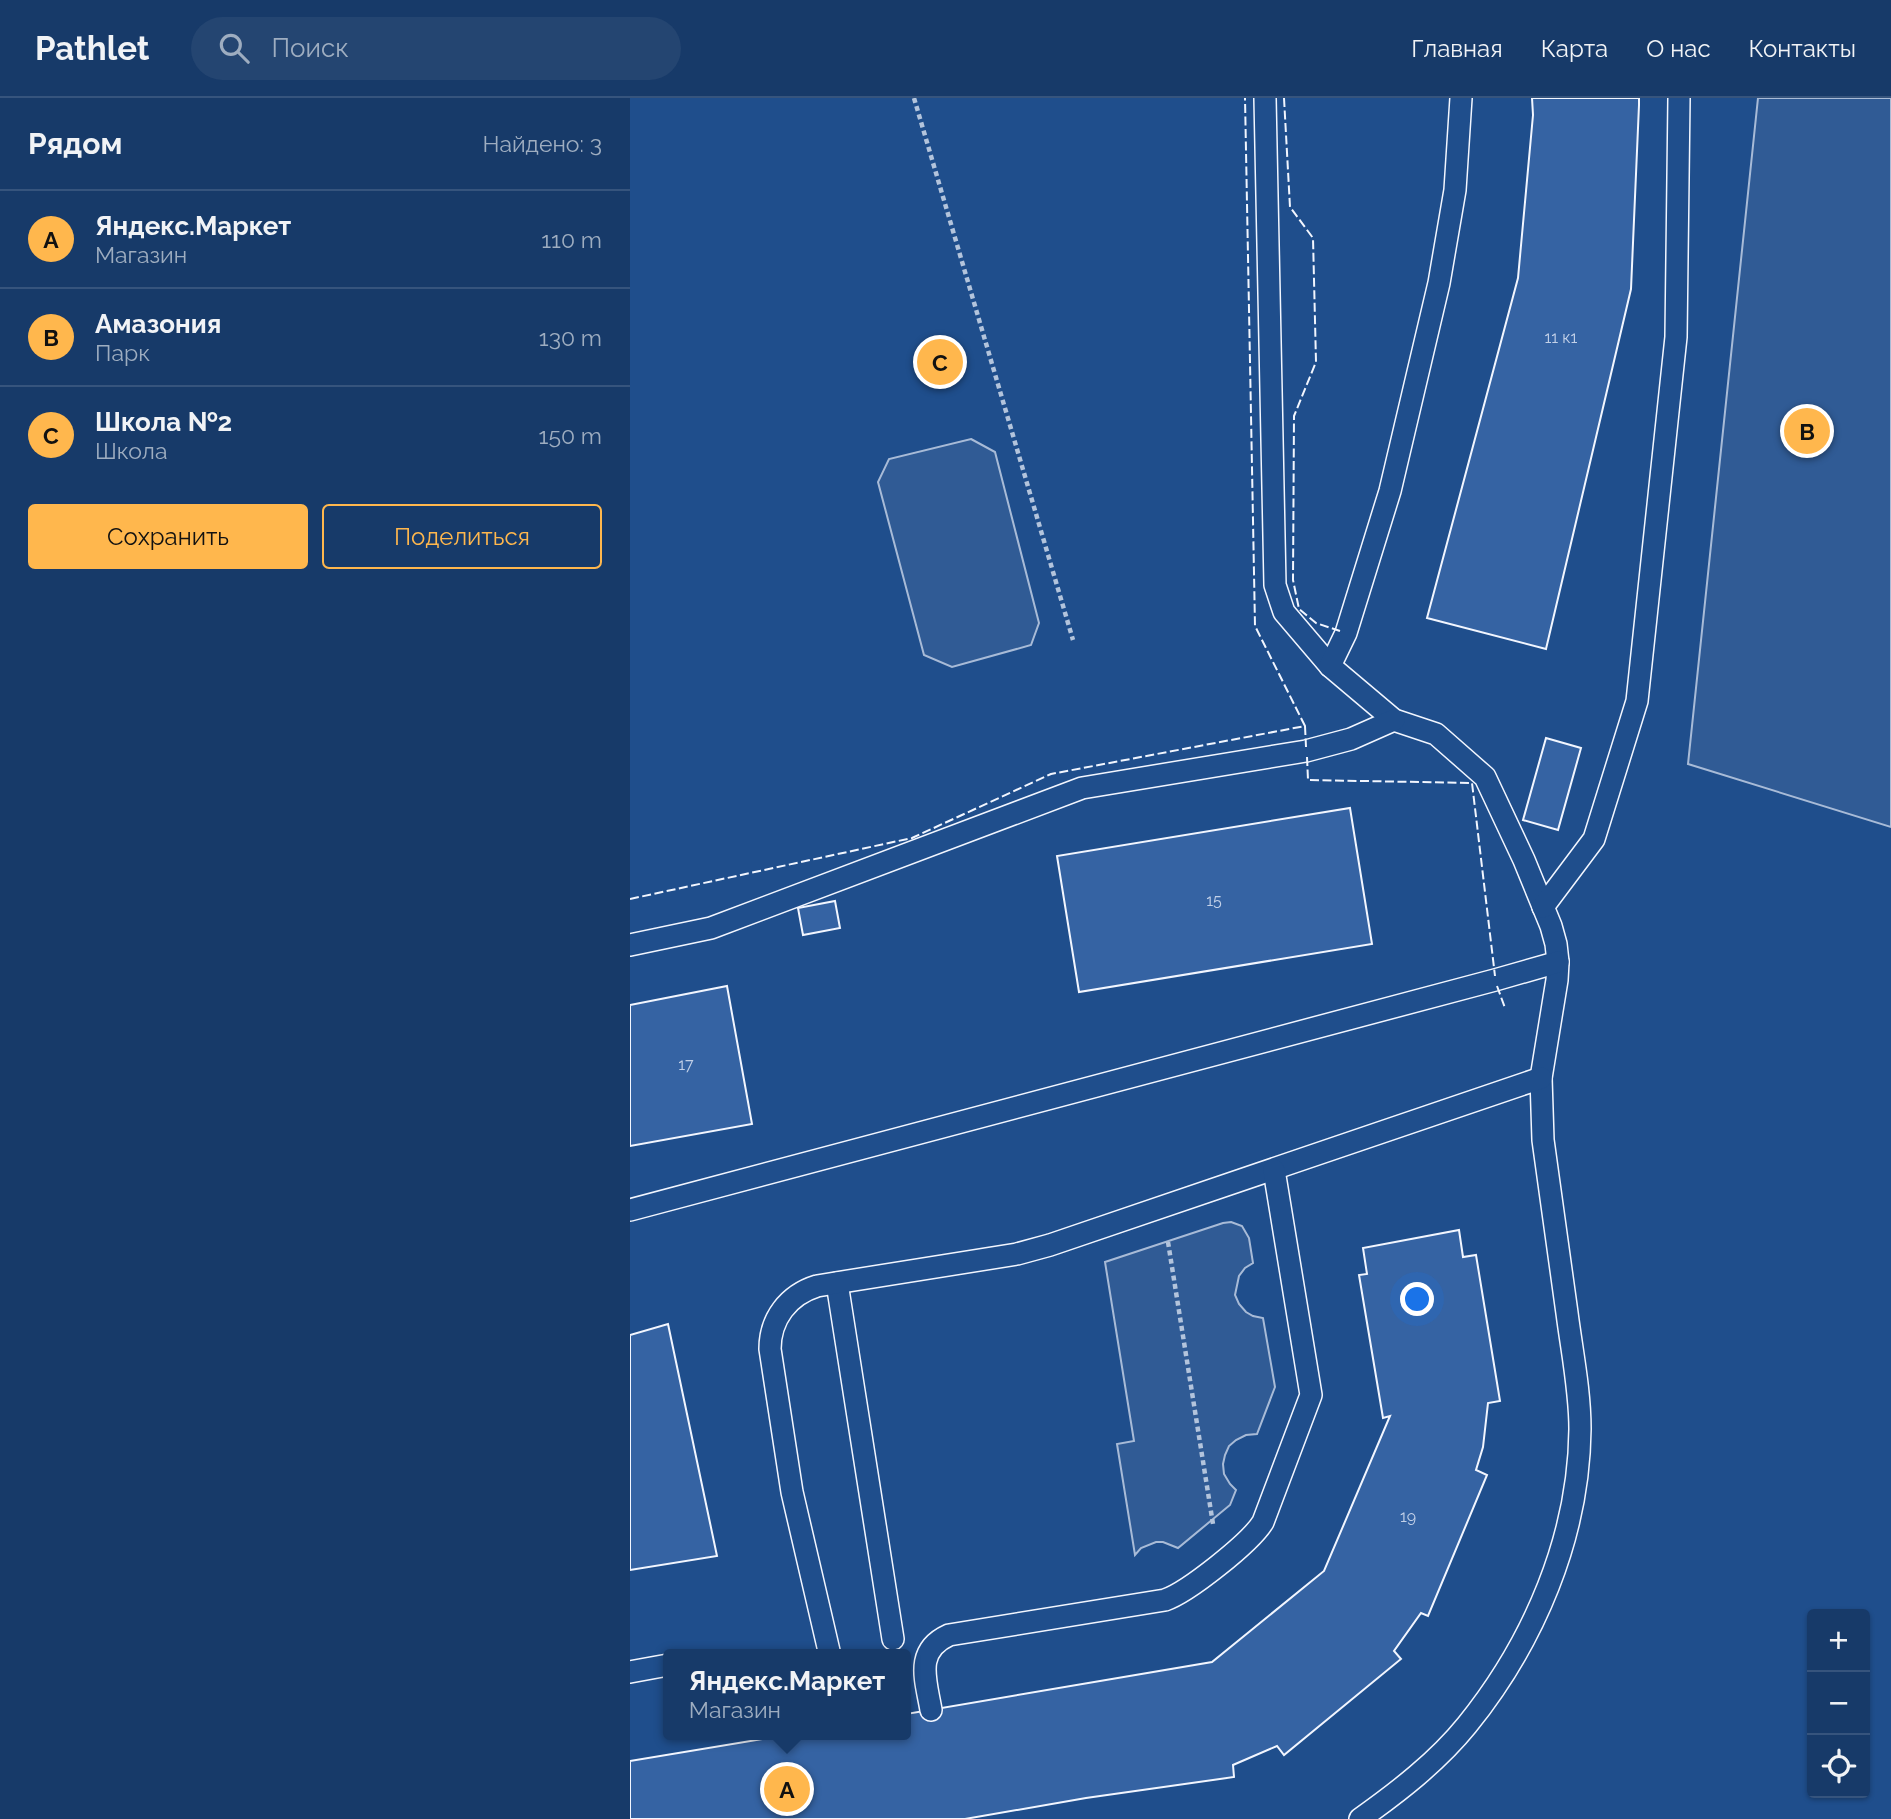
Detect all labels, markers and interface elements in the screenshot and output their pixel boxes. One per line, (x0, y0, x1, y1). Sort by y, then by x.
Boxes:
search box (191, 17, 681, 80)
text: Pathlet (35, 29, 149, 68)
icon: search (215, 29, 253, 67)
text: Поиск (271, 33, 349, 63)
text: Главная (1411, 34, 1503, 63)
text: Карта (1541, 34, 1608, 63)
text: О нас (1646, 34, 1711, 63)
text: Контакты (1749, 34, 1856, 63)
text: Рядом (28, 126, 122, 161)
text: Найдено: 3 (483, 130, 602, 157)
text: Яндекс.Маркет (95, 211, 291, 241)
text: A (43, 226, 59, 253)
text: 110 m (541, 226, 602, 253)
text: Магазин (95, 241, 187, 268)
text: Амазония (95, 309, 221, 339)
text: B (43, 324, 59, 351)
text: 130 m (539, 324, 602, 351)
house number: 11 к1 (1545, 328, 1578, 347)
pin: C (917, 336, 963, 388)
text: Парк (95, 339, 150, 366)
pin: B (1784, 405, 1830, 457)
text: Школа №2 (95, 407, 232, 437)
text: C (43, 422, 59, 449)
text: 150 m (539, 422, 602, 449)
text: Школа (95, 437, 168, 464)
button: Сохранить (28, 504, 308, 569)
button: Поделиться (322, 504, 602, 569)
house number: 15 (1206, 891, 1222, 910)
house number: 17 (678, 1055, 694, 1074)
your location (1400, 1282, 1434, 1316)
house number: 19 (1400, 1507, 1416, 1526)
map controls (1807, 1609, 1870, 1798)
button: + (1807, 1609, 1870, 1672)
popup (663, 1649, 911, 1740)
text: Яндекс.Маркет (689, 1666, 885, 1696)
button: − (1807, 1672, 1870, 1735)
text: Магазин (689, 1696, 781, 1723)
button: locate (1807, 1735, 1870, 1798)
pin: A (764, 1763, 810, 1815)

